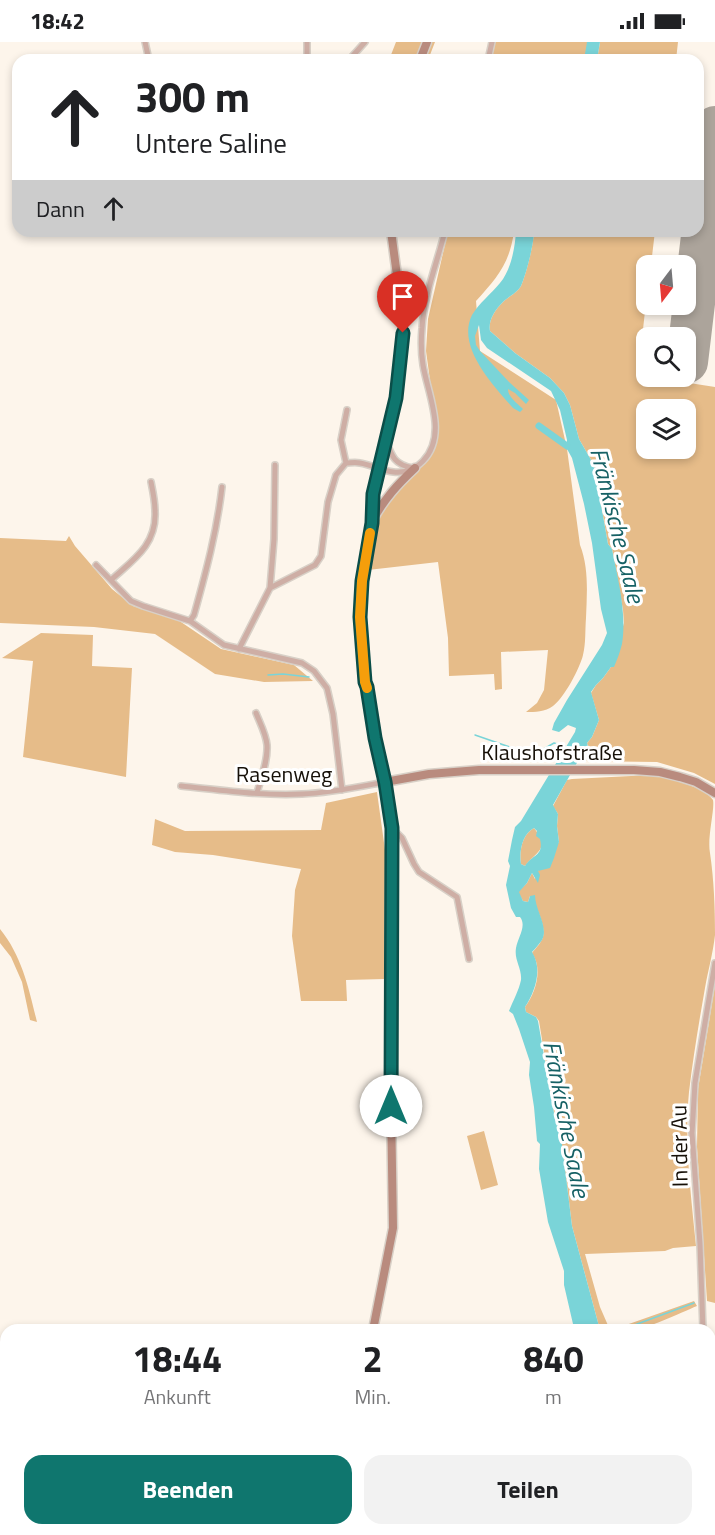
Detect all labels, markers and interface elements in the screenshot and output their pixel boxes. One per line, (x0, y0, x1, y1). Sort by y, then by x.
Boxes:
text: 18:42 (30, 4, 85, 38)
text: 300 m (135, 64, 250, 128)
icon: ahead (36, 78, 114, 156)
text: Untere Saline (135, 122, 287, 163)
text: Dann (36, 192, 85, 226)
icon: ahead (97, 192, 130, 225)
north arrow (636, 255, 696, 315)
map controls (636, 255, 696, 459)
pin (377, 271, 428, 333)
icon: arrive (386, 280, 419, 313)
button: search (636, 327, 696, 387)
button: layers (636, 399, 696, 459)
water label: Fränkische Saale (581, 444, 655, 608)
street label: Klaushofstraße (481, 735, 623, 769)
street label: Rasenweg (236, 757, 332, 791)
water label: Fränkische Saale (534, 1038, 600, 1202)
position arrow (359, 1074, 423, 1138)
street label: In der Au (661, 1105, 697, 1187)
text: 18:44 (132, 1331, 222, 1386)
text: 2 (363, 1331, 383, 1386)
text: 840 (523, 1331, 584, 1386)
text: Ankunft (144, 1381, 211, 1412)
text: Min. (355, 1381, 391, 1412)
text: m (545, 1381, 562, 1412)
button: Beenden (24, 1455, 352, 1524)
button: Teilen (364, 1455, 692, 1524)

